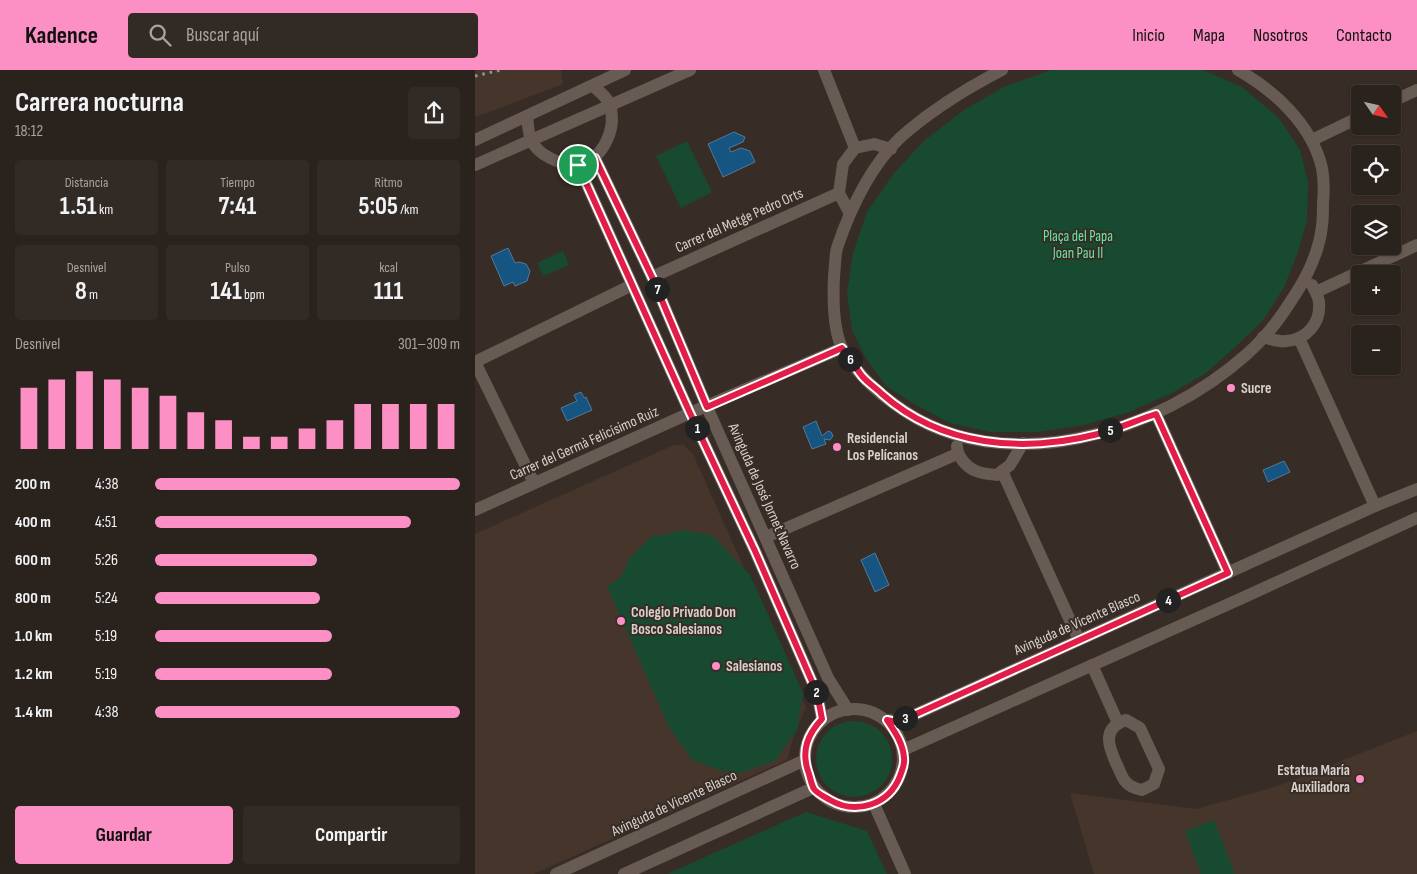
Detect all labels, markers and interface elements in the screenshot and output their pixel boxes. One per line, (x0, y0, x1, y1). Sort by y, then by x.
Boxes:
search box (128, 13, 478, 58)
text: Kadence (25, 21, 98, 50)
icon: search (146, 21, 174, 49)
text: Buscar aquí (186, 24, 259, 47)
text: Inicio (1132, 25, 1165, 46)
text: Mapa (1193, 25, 1225, 46)
text: Nosotros (1253, 25, 1308, 46)
text: Contacto (1336, 25, 1392, 46)
north arrow (1351, 85, 1401, 135)
map controls (1351, 85, 1401, 375)
text: Carrera nocturna (15, 86, 184, 119)
button: share (408, 87, 460, 139)
text: 18:12 (15, 122, 43, 141)
pin (557, 144, 599, 186)
button: locate (1351, 145, 1401, 195)
icon: arrive (564, 151, 592, 179)
text: Distancia (65, 174, 108, 191)
text: Tiempo (220, 174, 255, 191)
text: Ritmo (374, 174, 403, 191)
street label: Carrer del Metge Pedro Orts (672, 184, 806, 257)
text: 1.51 (60, 191, 97, 222)
text: 7:41 (219, 191, 256, 222)
text: 5:05 (359, 191, 398, 222)
text: km (97, 201, 113, 218)
text: /km (398, 201, 418, 218)
button: layers (1351, 205, 1401, 255)
park label: Plaça del Papa Joan Pau II (1043, 227, 1113, 263)
text: Desnivel (67, 259, 106, 276)
text: Pulso (225, 259, 250, 276)
text: kcal (379, 259, 398, 276)
button: + (1351, 265, 1401, 315)
text: 8 (75, 276, 87, 307)
text: 141 (210, 276, 242, 307)
text: 111 (374, 276, 403, 307)
pin: 7 (645, 276, 669, 302)
text: 7 (654, 281, 661, 298)
text: m (87, 286, 98, 303)
text: bpm (242, 286, 265, 303)
button: − (1351, 325, 1401, 375)
text: Desnivel (15, 335, 60, 354)
text: 301–309 m (398, 335, 460, 354)
pin: 6 (837, 346, 863, 372)
text: 6 (847, 351, 854, 368)
place label: Sucre (1241, 379, 1271, 398)
marker: Sucre (1225, 382, 1237, 394)
street label: Carrer del Germà Felicísimo Ruiz (507, 402, 662, 485)
pin: 1 (685, 416, 709, 440)
pin: 5 (1097, 418, 1123, 442)
street label: Avinguda de José Jornet Navarro (723, 419, 805, 572)
text: 1 (695, 420, 700, 437)
text: 5 (1107, 422, 1114, 439)
place label: Residencial Los Pelícanos (847, 429, 918, 465)
marker: Residencial Los Pelícanos (831, 441, 843, 453)
text: 200 m (15, 475, 50, 494)
text: 4:38 (95, 475, 118, 494)
text: 400 m (15, 513, 51, 532)
text: 4:51 (95, 513, 117, 532)
text: 600 m (15, 551, 51, 570)
text: 5:26 (95, 551, 118, 570)
street label: Avinguda de Vicente Blasco (1010, 587, 1143, 660)
pin: 4 (1155, 588, 1181, 612)
text: 800 m (15, 589, 51, 608)
text: 5:24 (95, 589, 118, 608)
text: 4 (1165, 592, 1172, 609)
place label: Colegio Privado Don Bosco Salesianos (631, 603, 736, 639)
marker: Colegio Privado Don Bosco Salesianos (615, 615, 627, 627)
text: 1.0 km (15, 627, 52, 646)
text: 5:19 (95, 627, 117, 646)
place label: Salesianos (726, 657, 783, 676)
marker: Salesianos (710, 660, 722, 672)
text: 1.2 km (15, 665, 53, 684)
text: 5:19 (95, 665, 117, 684)
pin: 2 (803, 680, 829, 704)
text: 2 (813, 684, 820, 701)
text: 1.4 km (15, 703, 53, 722)
text: 4:38 (95, 703, 118, 722)
pin: 3 (893, 706, 917, 730)
text: 3 (902, 710, 909, 727)
place label: Estatua María Auxiliadora (1277, 761, 1350, 797)
street label: Avinguda de Vicente Blasco (608, 766, 740, 841)
marker: Estatua María Auxiliadora (1354, 773, 1366, 785)
button: Guardar (15, 806, 233, 864)
button: Compartir (243, 806, 460, 864)

